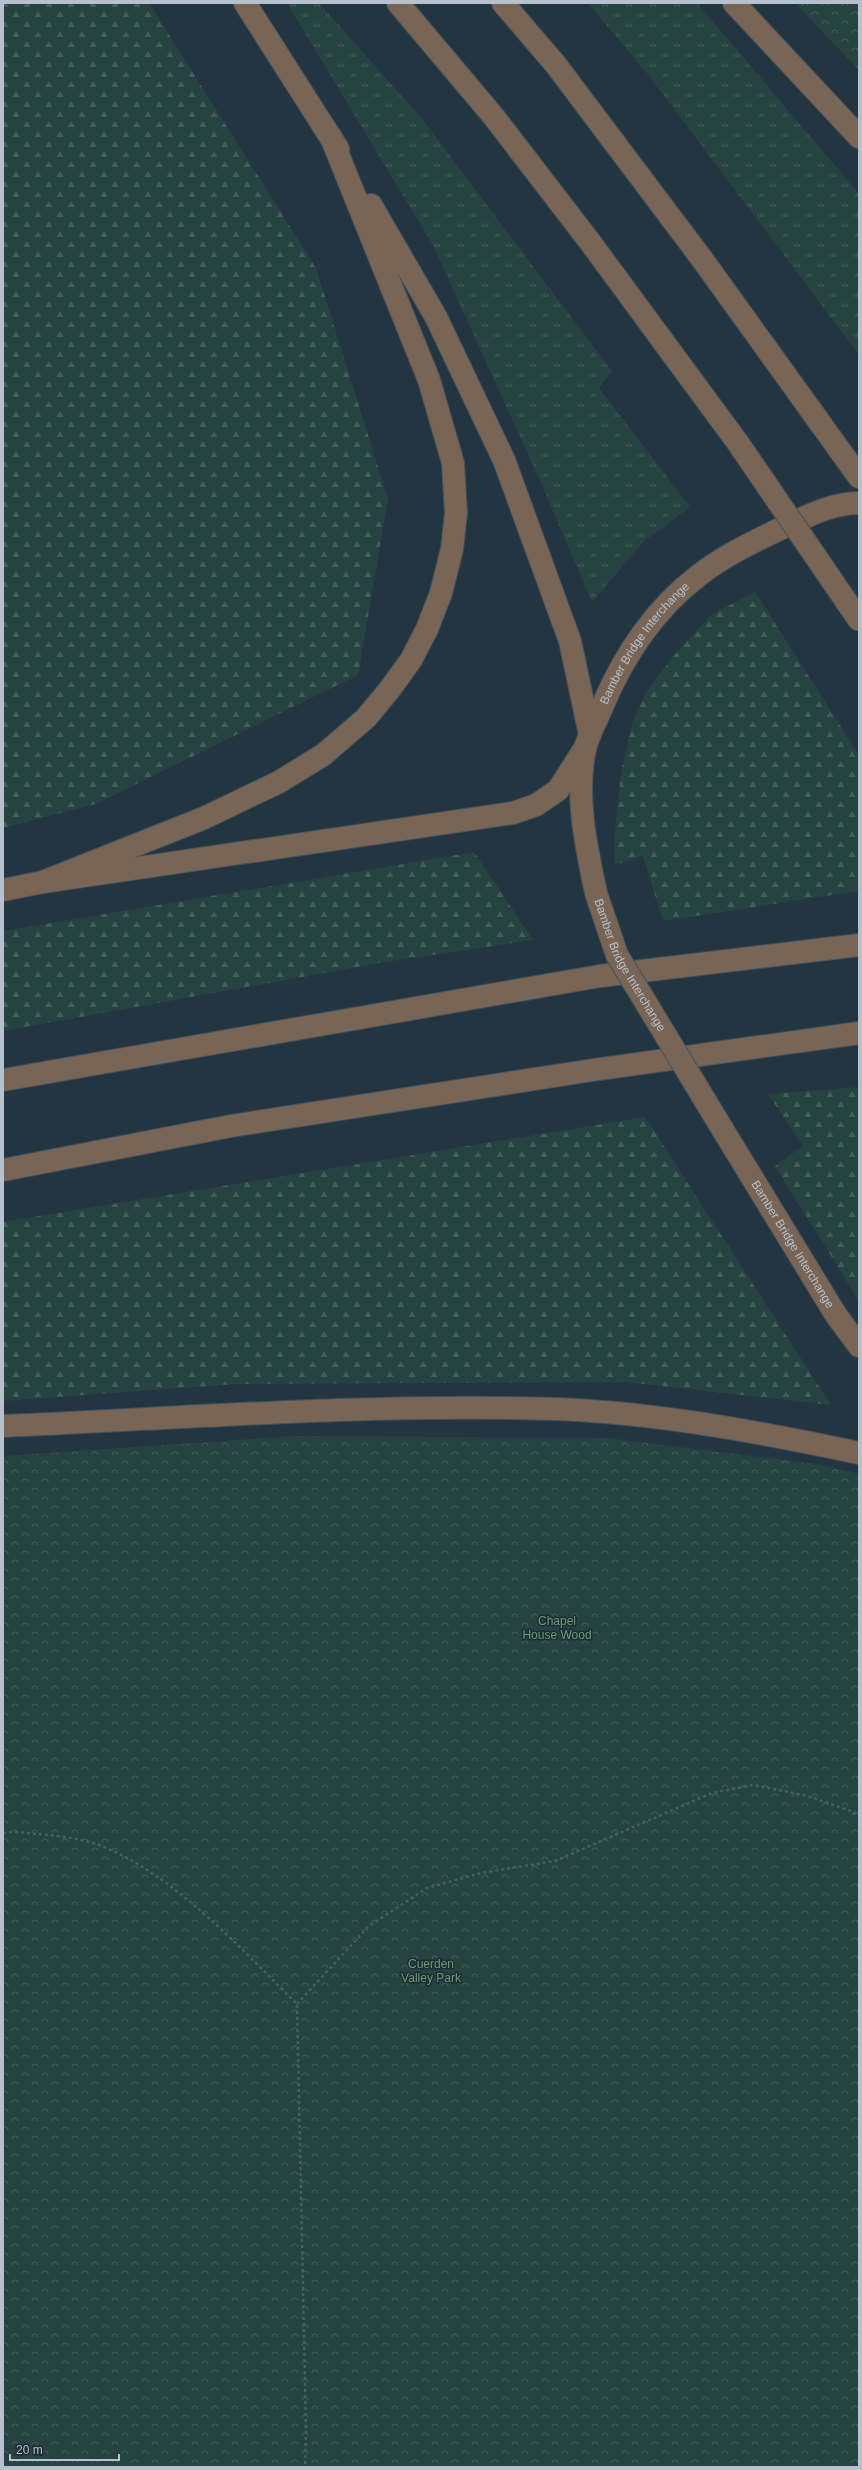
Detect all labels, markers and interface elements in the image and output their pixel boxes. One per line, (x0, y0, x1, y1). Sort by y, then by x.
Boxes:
street label: Bamber Bridge Interchange (597, 579, 692, 707)
street label: Bamber Bridge Interchange (591, 897, 669, 1034)
street label: Bamber Bridge Interchange (749, 1178, 837, 1311)
park label: Chapel House Wood (522, 1614, 592, 1642)
park label: Cuerden Valley Park (401, 1957, 462, 1985)
scale bar (10, 2436, 119, 2462)
text: 20 m (16, 2443, 43, 2457)

